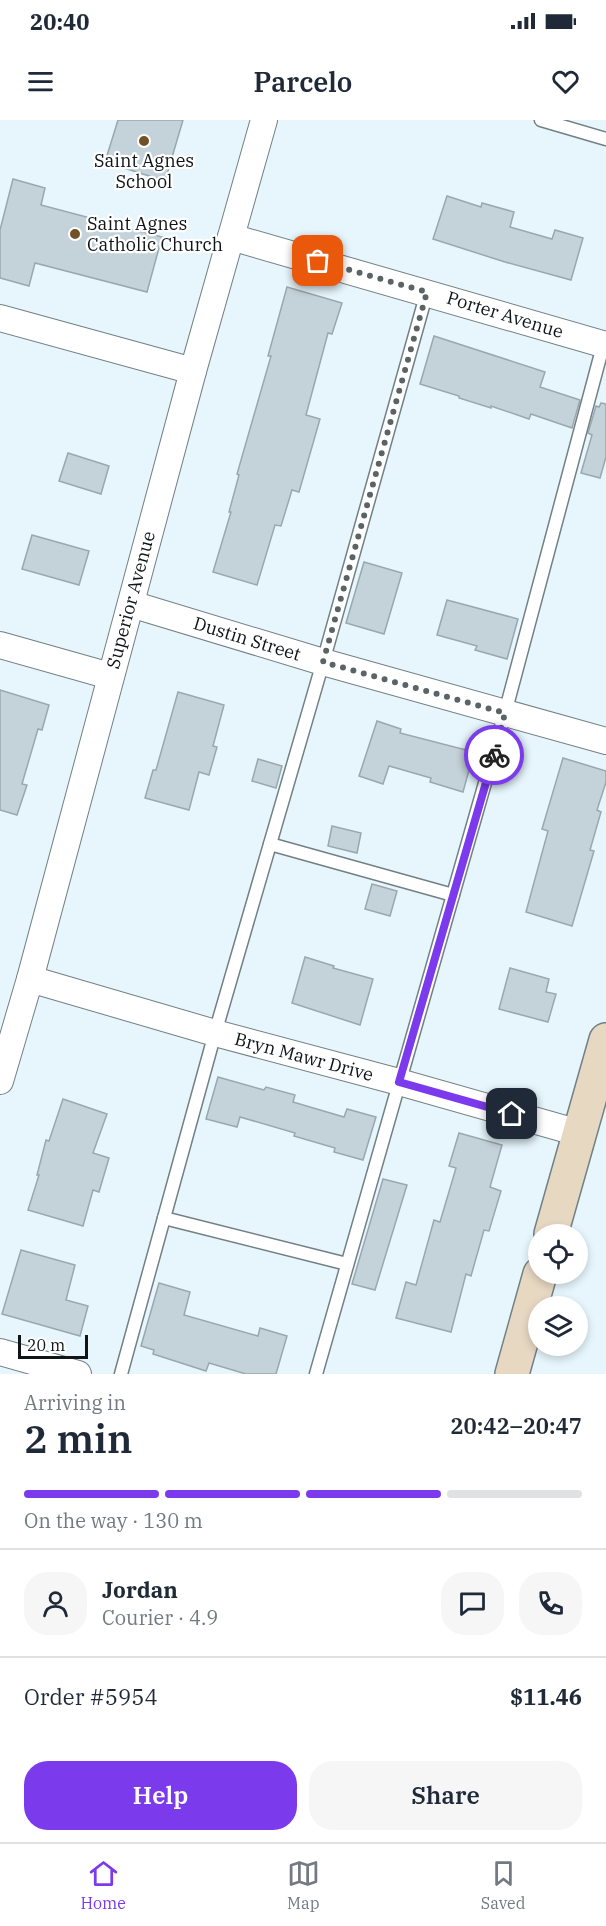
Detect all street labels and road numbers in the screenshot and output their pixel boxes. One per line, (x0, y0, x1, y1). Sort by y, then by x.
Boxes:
street label: Porter Avenue (444, 286, 566, 343)
street label: Superior Avenue (101, 528, 160, 671)
street label: Dustin Street (191, 611, 303, 666)
street label: Bryn Mawr Drive (232, 1027, 376, 1086)

